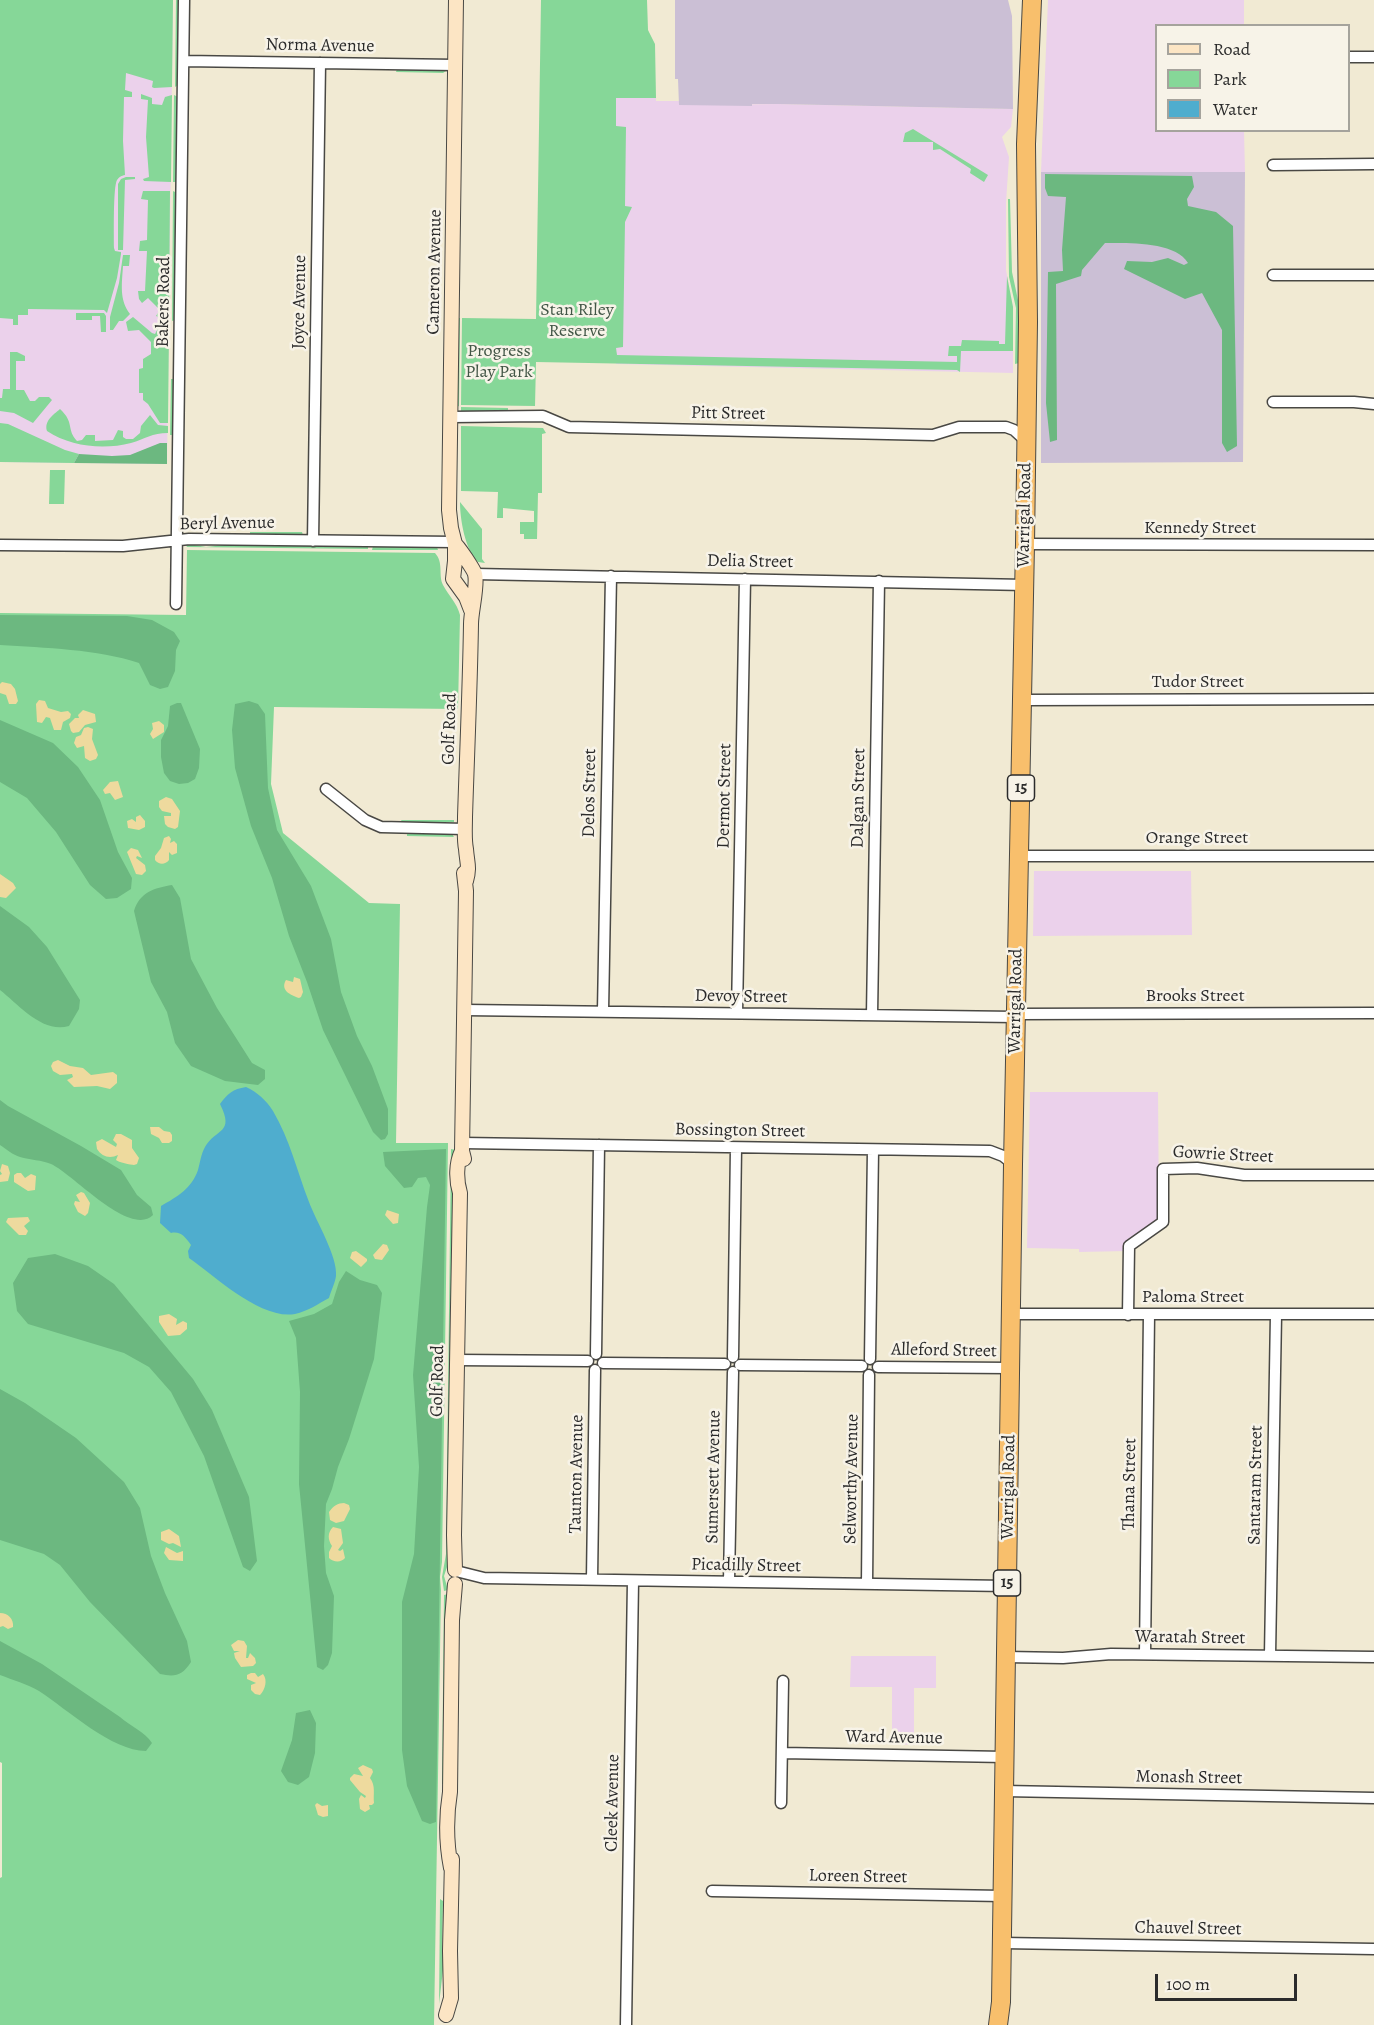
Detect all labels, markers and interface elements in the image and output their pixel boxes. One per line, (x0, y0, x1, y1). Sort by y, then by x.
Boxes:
legend (1155, 24, 1350, 132)
street label: Norma Avenue (265, 34, 375, 58)
text: Road (1213, 37, 1250, 61)
text: Park (1213, 67, 1247, 91)
text: Water (1213, 97, 1258, 121)
street label: Cameron Avenue (423, 209, 447, 335)
street label: Joyce Avenue (288, 255, 312, 349)
street label: Bakers Road (152, 256, 176, 348)
park label: Stan Riley Reserve (540, 300, 614, 342)
park label: Progress Play Park (465, 341, 533, 384)
street label: Pitt Street (691, 403, 765, 425)
street label: Warrigal Road (1013, 462, 1037, 568)
street label: Beryl Avenue (179, 512, 275, 536)
street label: Kennedy Street (1144, 518, 1256, 540)
street label: Delia Street (707, 550, 793, 574)
street label: Tudor Street (1152, 672, 1244, 694)
street label: Golf Road (438, 693, 462, 765)
street label: Dermot Street (713, 743, 737, 849)
street label: Delos Street (578, 748, 602, 838)
street label: Dalgan Street (847, 748, 871, 848)
road number: 15 (1008, 775, 1034, 801)
street label: Orange Street (1146, 828, 1248, 850)
street label: Warrigal Road (1004, 948, 1028, 1054)
street label: Devoy Street (694, 985, 788, 1009)
street label: Brooks Street (1145, 986, 1245, 1008)
street label: Bossington Street (675, 1119, 805, 1143)
street label: Gowrie Street (1172, 1142, 1274, 1168)
street label: Paloma Street (1142, 1287, 1244, 1309)
street label: Alleford Street (891, 1339, 997, 1363)
street label: Golf Road (427, 1345, 449, 1417)
street label: Sumersett Avenue (702, 1410, 726, 1544)
street label: Taunton Avenue (565, 1414, 589, 1534)
street label: Selworthy Avenue (840, 1414, 864, 1544)
street label: Santaram Street (1244, 1425, 1268, 1545)
street label: Warrigal Road (997, 1434, 1021, 1540)
street label: Thana Street (1118, 1438, 1142, 1530)
street label: Picadilly Street (691, 1554, 801, 1578)
road number: 15 (994, 1570, 1020, 1596)
street label: Waratah Street (1135, 1626, 1245, 1650)
street label: Ward Avenue (845, 1726, 943, 1750)
street label: Cleek Avenue (601, 1754, 625, 1852)
street label: Monash Street (1135, 1766, 1243, 1790)
street label: Loreen Street (809, 1865, 907, 1889)
street label: Chauvel Street (1134, 1917, 1242, 1941)
scale bar (1158, 1962, 1300, 2000)
text: 100 m (1166, 1972, 1210, 1996)

